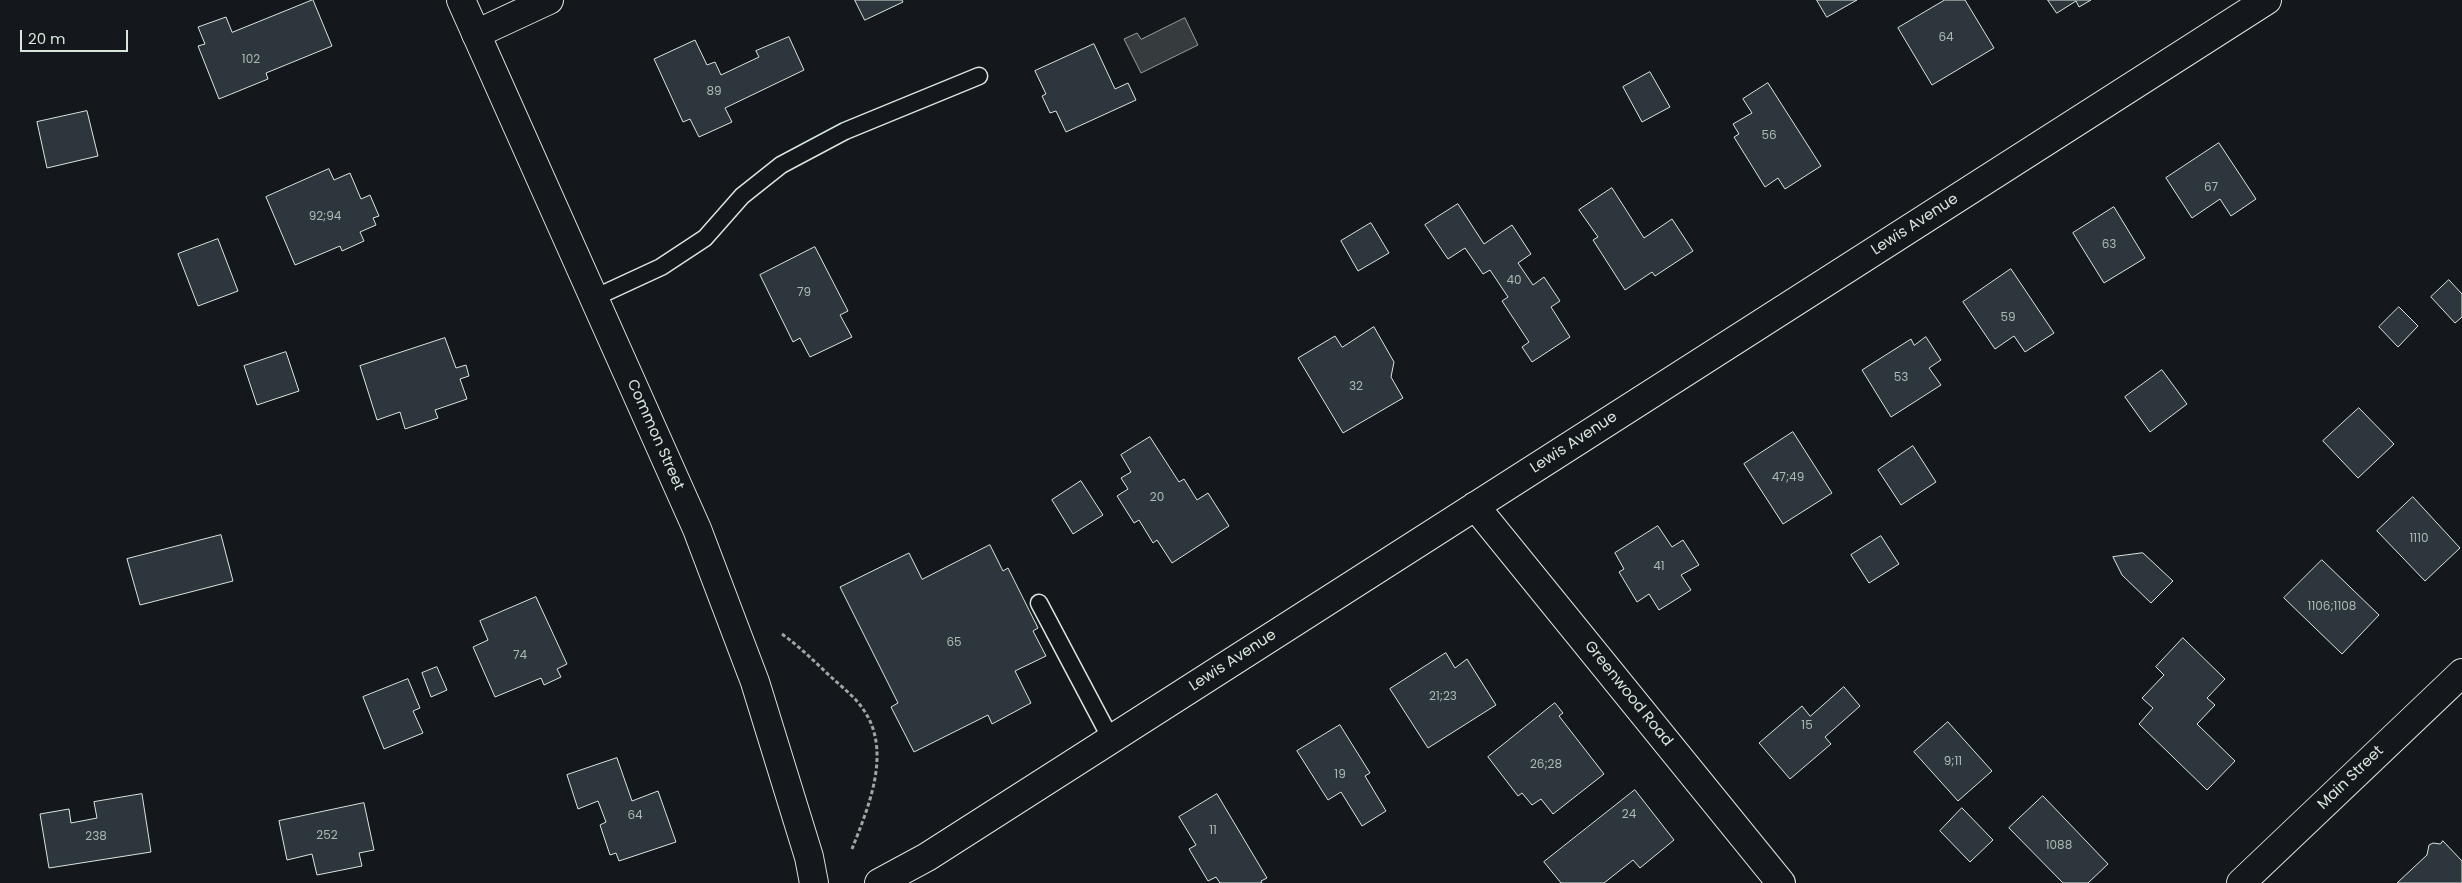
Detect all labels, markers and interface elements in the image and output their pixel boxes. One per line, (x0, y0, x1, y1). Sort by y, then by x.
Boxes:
scale bar (22, 20, 130, 52)
text: 20 m (28, 28, 66, 49)
house number: 64 (1938, 31, 1954, 45)
house number: 102 (242, 53, 260, 67)
house number: 89 (706, 85, 722, 99)
house number: 56 (1761, 129, 1777, 143)
house number: 67 (2204, 181, 2218, 195)
street label: Lewis Avenue (1868, 190, 1962, 260)
house number: 92;94 (309, 210, 341, 224)
house number: 63 (2102, 238, 2116, 252)
house number: 40 (1506, 274, 1522, 288)
house number: 79 (797, 286, 811, 300)
house number: 59 (2000, 311, 2016, 325)
house number: 53 (1894, 371, 1908, 385)
street label: Common Street (623, 377, 687, 493)
house number: 32 (1349, 380, 1363, 394)
street label: Lewis Avenue (1527, 408, 1621, 478)
house number: 47;49 (1772, 471, 1804, 485)
house number: 20 (1150, 491, 1164, 505)
house number: 1110 (2409, 532, 2429, 546)
house number: 41 (1653, 560, 1665, 574)
house number: 1106;1108 (2308, 600, 2356, 614)
street label: Lewis Avenue (1186, 626, 1280, 696)
house number: 65 (946, 636, 962, 650)
street label: Greenwood Road (1580, 638, 1676, 750)
house number: 74 (513, 649, 527, 663)
house number: 21;23 (1429, 690, 1457, 704)
house number: 15 (1801, 719, 1813, 733)
street label: Main Street (2314, 742, 2388, 814)
house number: 9;11 (1944, 755, 1962, 769)
house number: 26;28 (1530, 758, 1562, 772)
house number: 19 (1334, 768, 1346, 782)
house number: 24 (1622, 808, 1636, 822)
house number: 64 (627, 809, 643, 823)
house number: 11 (1209, 824, 1217, 838)
house number: 252 (316, 829, 338, 843)
house number: 238 (85, 830, 107, 844)
house number: 1088 (2046, 839, 2072, 853)

